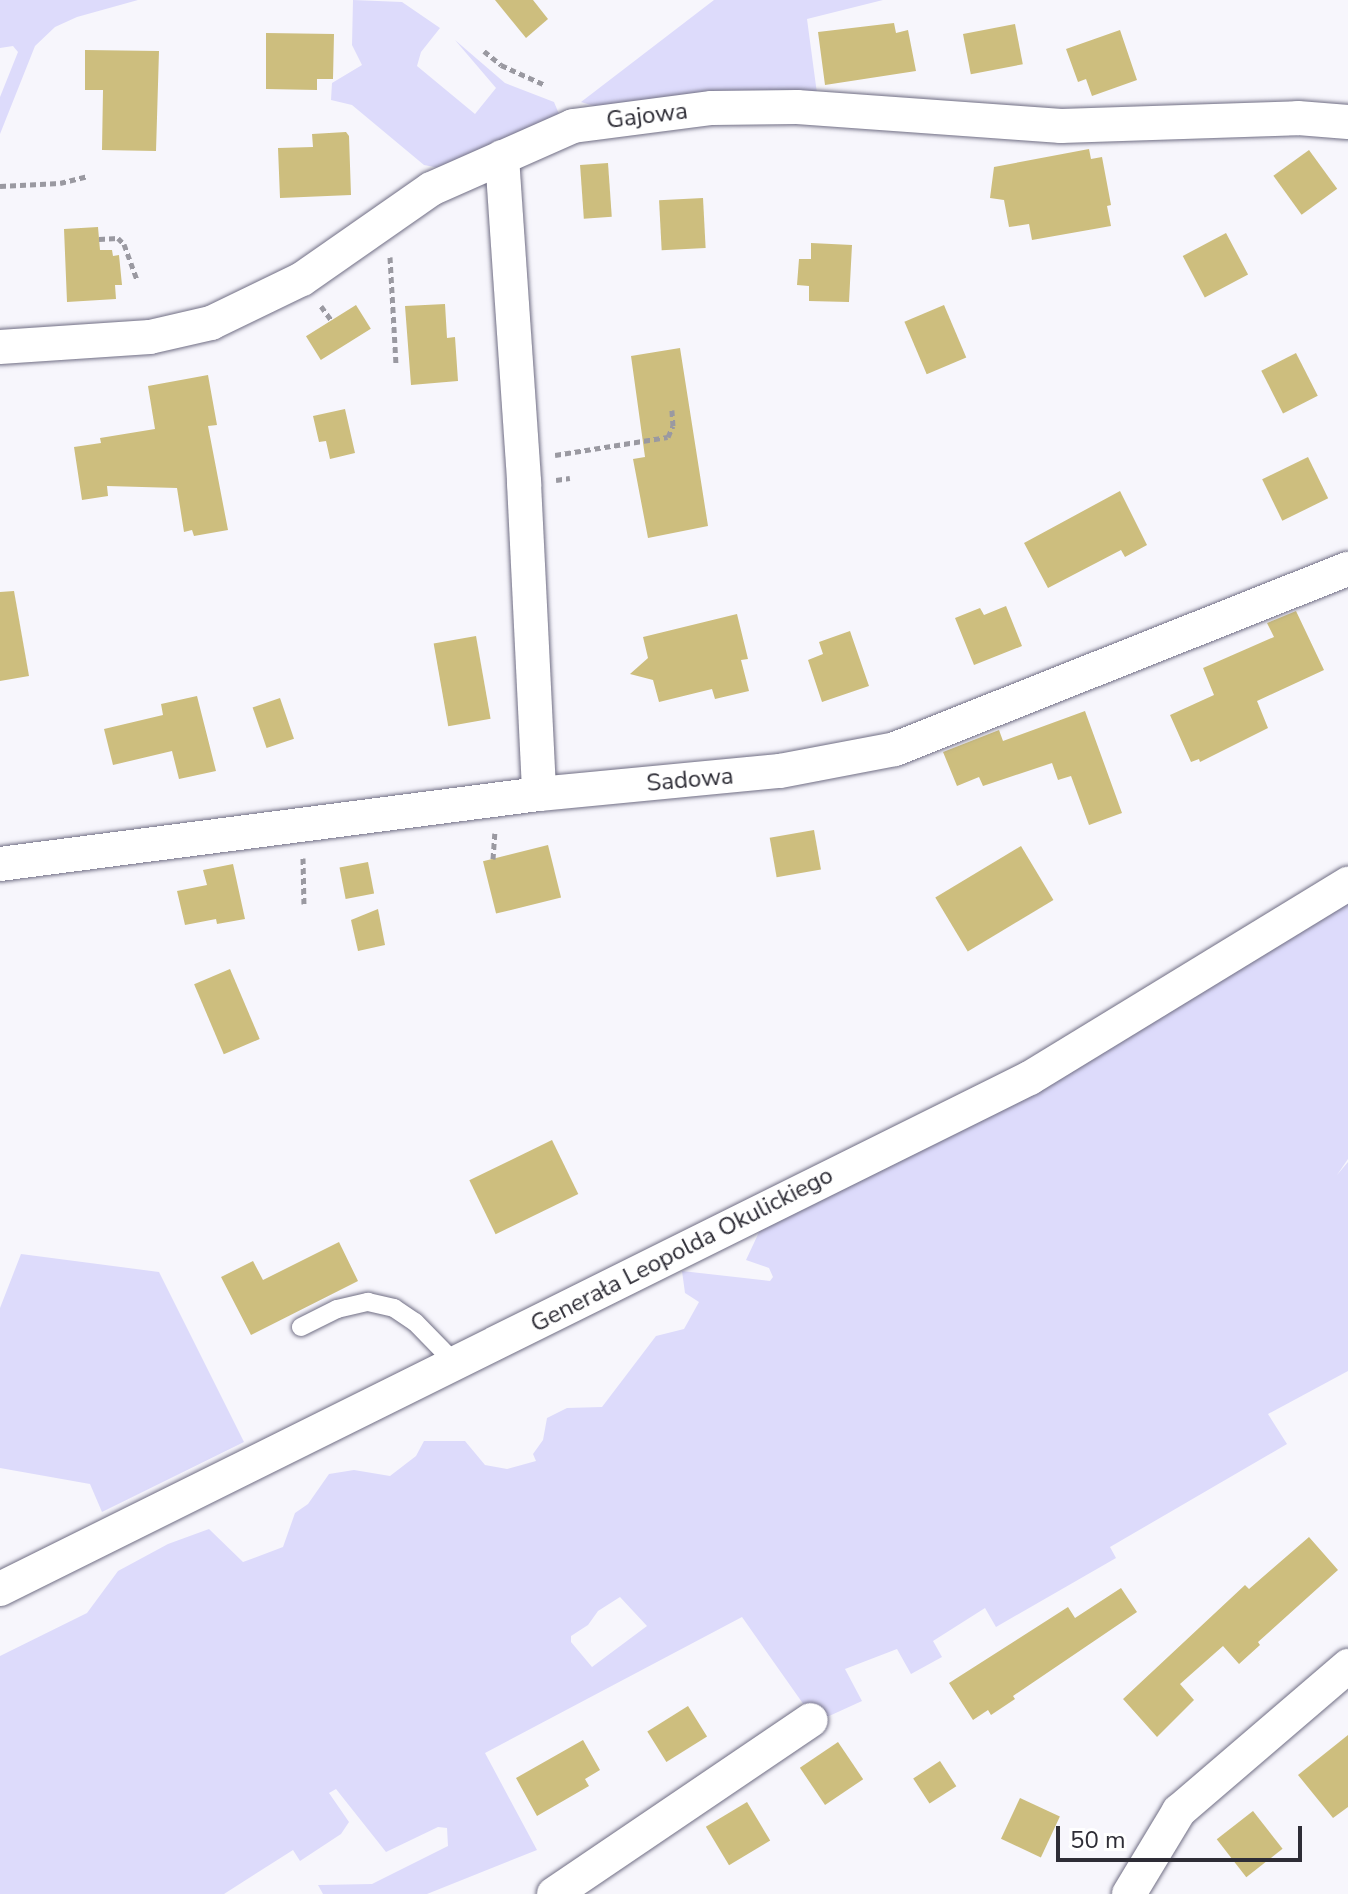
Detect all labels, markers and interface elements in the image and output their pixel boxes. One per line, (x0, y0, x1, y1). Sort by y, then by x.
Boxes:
street label: Gajowa (605, 97, 689, 135)
street label: Sadowa (645, 762, 735, 798)
street label: Generała Leopolda Okulickiego (526, 1161, 838, 1339)
scale bar (1060, 1810, 1306, 1860)
text: 50 m (1070, 1824, 1126, 1856)

